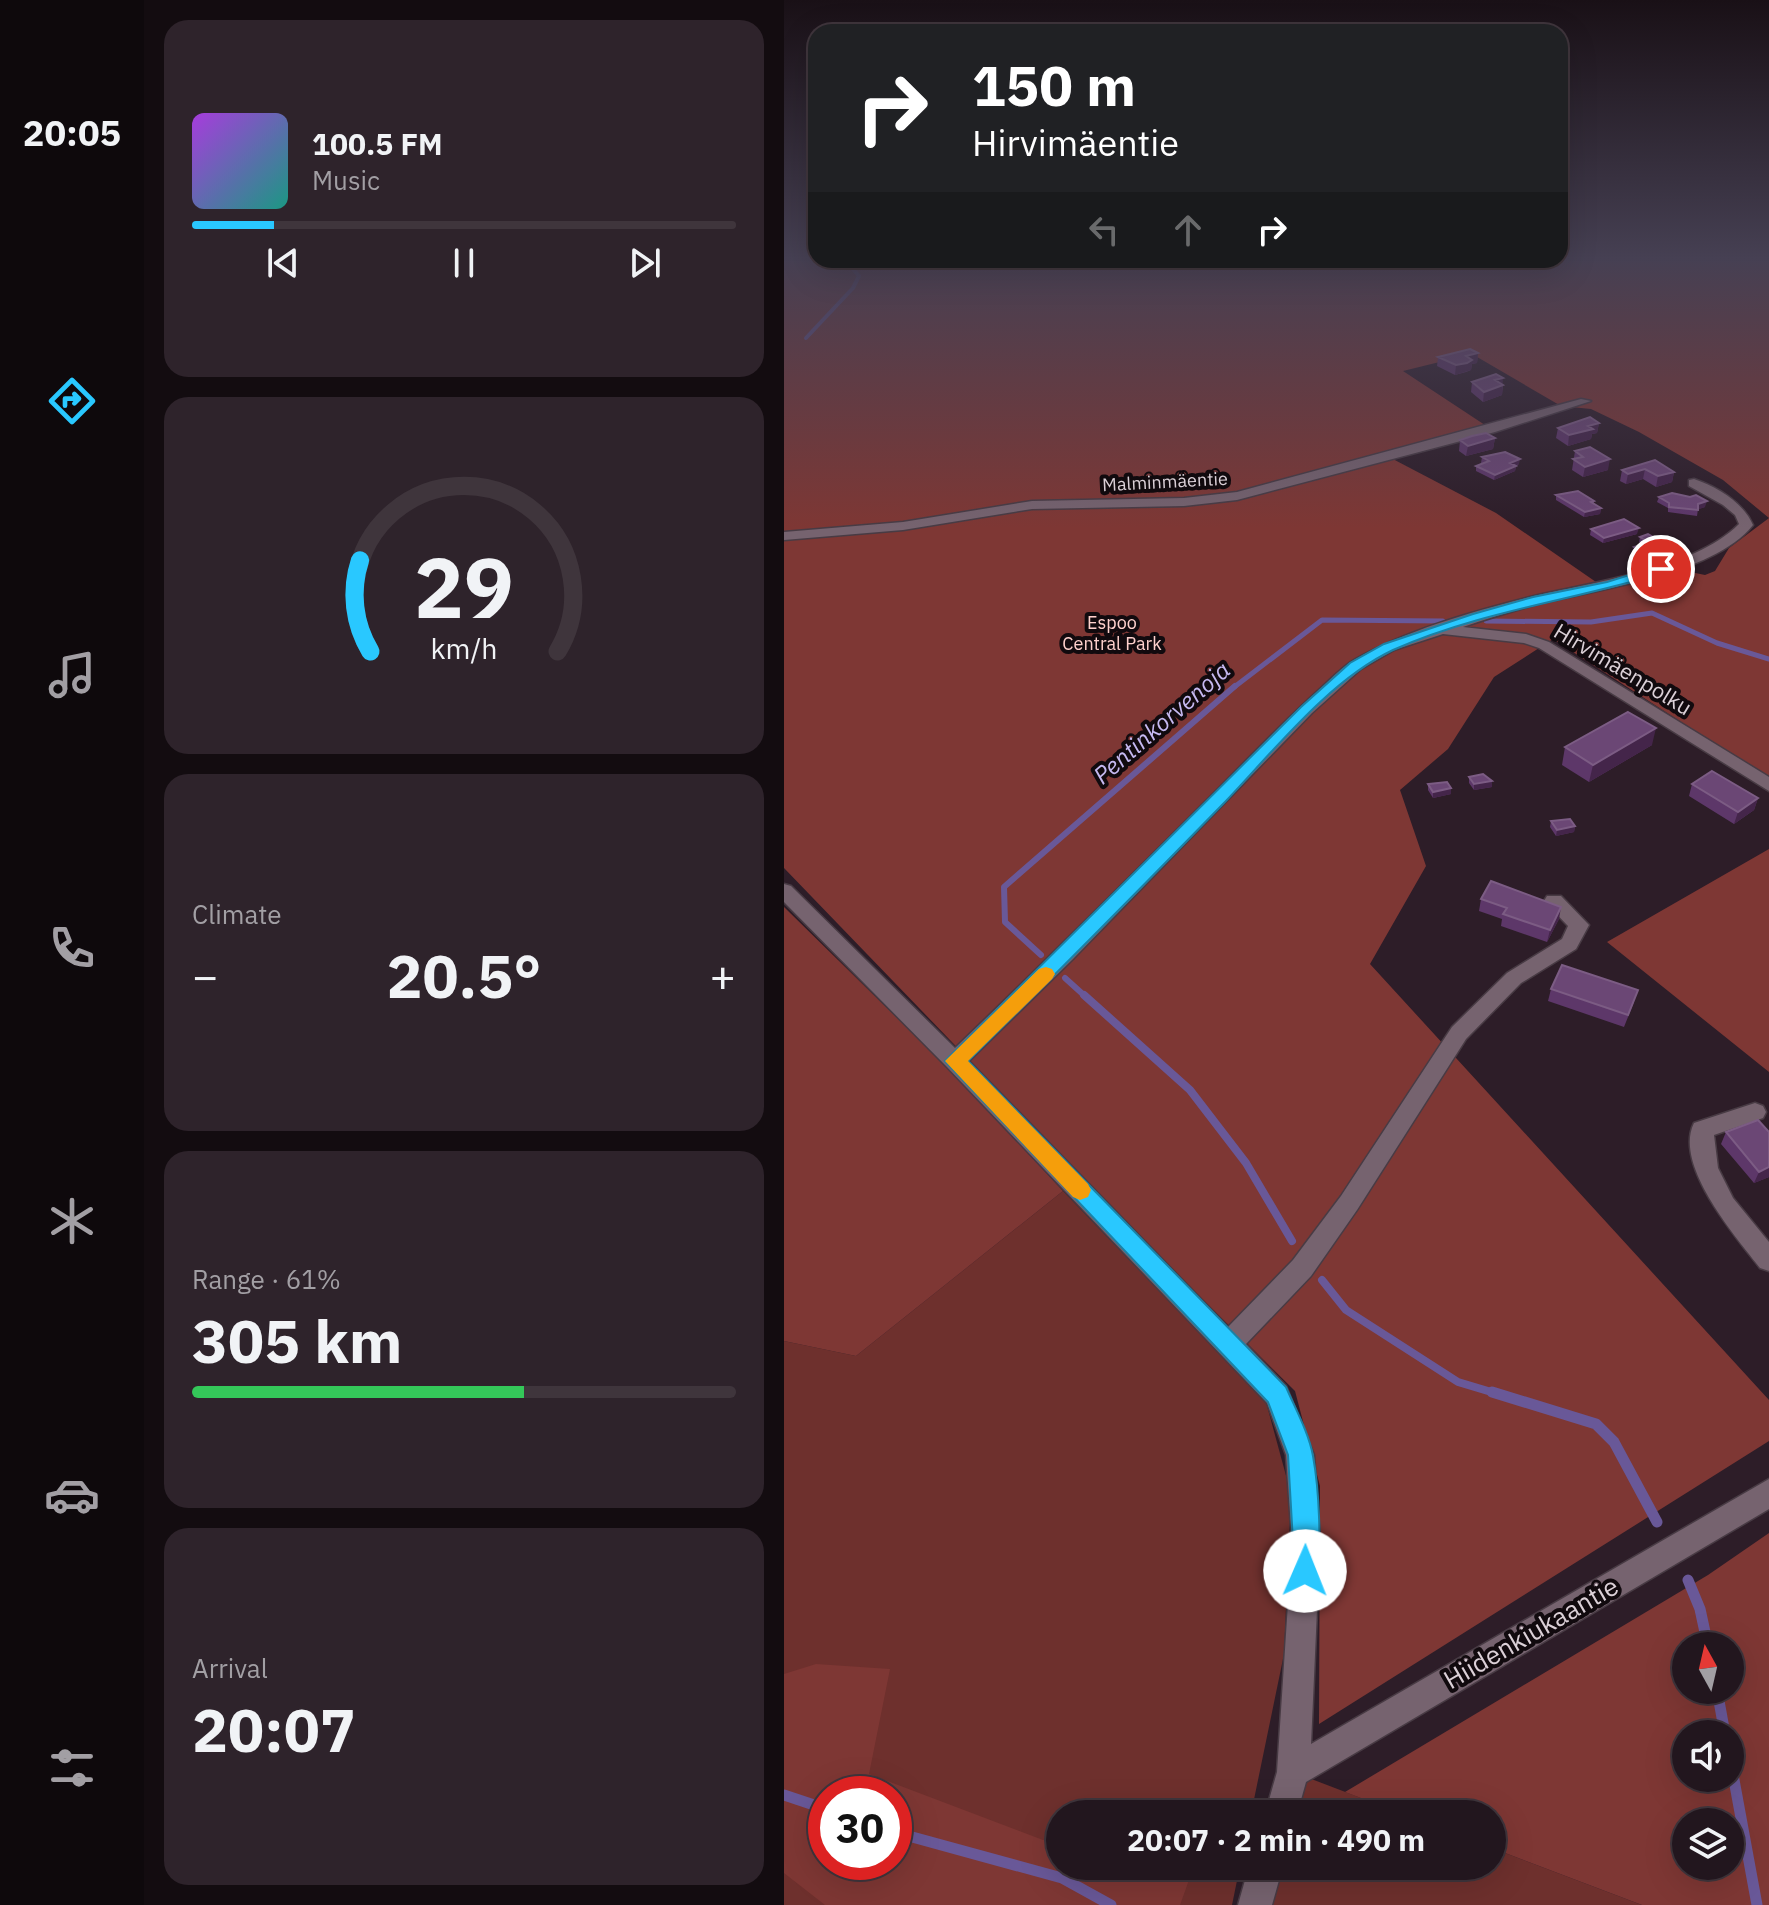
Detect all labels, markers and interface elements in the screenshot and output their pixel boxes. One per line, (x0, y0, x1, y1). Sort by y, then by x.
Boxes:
text: 150 m (972, 49, 1136, 121)
icon: right (840, 56, 944, 160)
text: 20:05 (23, 109, 121, 156)
text: Hirvimäentie (972, 119, 1179, 166)
text: 100.5 FM (312, 124, 443, 163)
text: Music (312, 163, 380, 197)
icon: left (1082, 208, 1126, 252)
icon: ahead (1166, 208, 1210, 252)
icon: right (1250, 208, 1294, 252)
icon: previous (261, 241, 305, 285)
icon: pause (442, 241, 486, 285)
icon: next (623, 241, 667, 285)
icon: directions (44, 373, 100, 429)
street label: Malminmäentie (1102, 467, 1228, 496)
text: 29 (414, 532, 514, 640)
pin (1627, 535, 1695, 603)
icon: arrive (1639, 547, 1683, 591)
park label: Espoo Central Park (1062, 611, 1162, 655)
street label: Hirvimäenpolku (1549, 616, 1698, 721)
text: km/h (430, 630, 498, 667)
icon: music (44, 647, 100, 703)
water label: Pentinkorvenoja (1086, 654, 1237, 791)
text: Climate (192, 897, 282, 931)
icon: phone (44, 920, 100, 976)
text: 20.5° (387, 936, 541, 1015)
text: − (192, 947, 218, 1004)
text: + (710, 947, 736, 1004)
icon: climate (44, 1193, 100, 1249)
text: Range · 61% (192, 1262, 341, 1296)
text: 305 km (192, 1301, 402, 1380)
icon: car (44, 1467, 100, 1523)
position arrow (1263, 1529, 1347, 1613)
street label: Hiidenkiukaantie (1437, 1568, 1624, 1696)
north arrow (1672, 1632, 1744, 1704)
map controls (1672, 1632, 1744, 1880)
text: Arrival (192, 1651, 268, 1685)
text: 20:07 (192, 1690, 356, 1769)
button: sound (1672, 1720, 1744, 1792)
icon: filters (44, 1740, 100, 1796)
speed limit sign: 30 (808, 1776, 912, 1880)
button: layers (1672, 1808, 1744, 1880)
text: 20:07 · 2 min · 490 m (1127, 1820, 1425, 1859)

